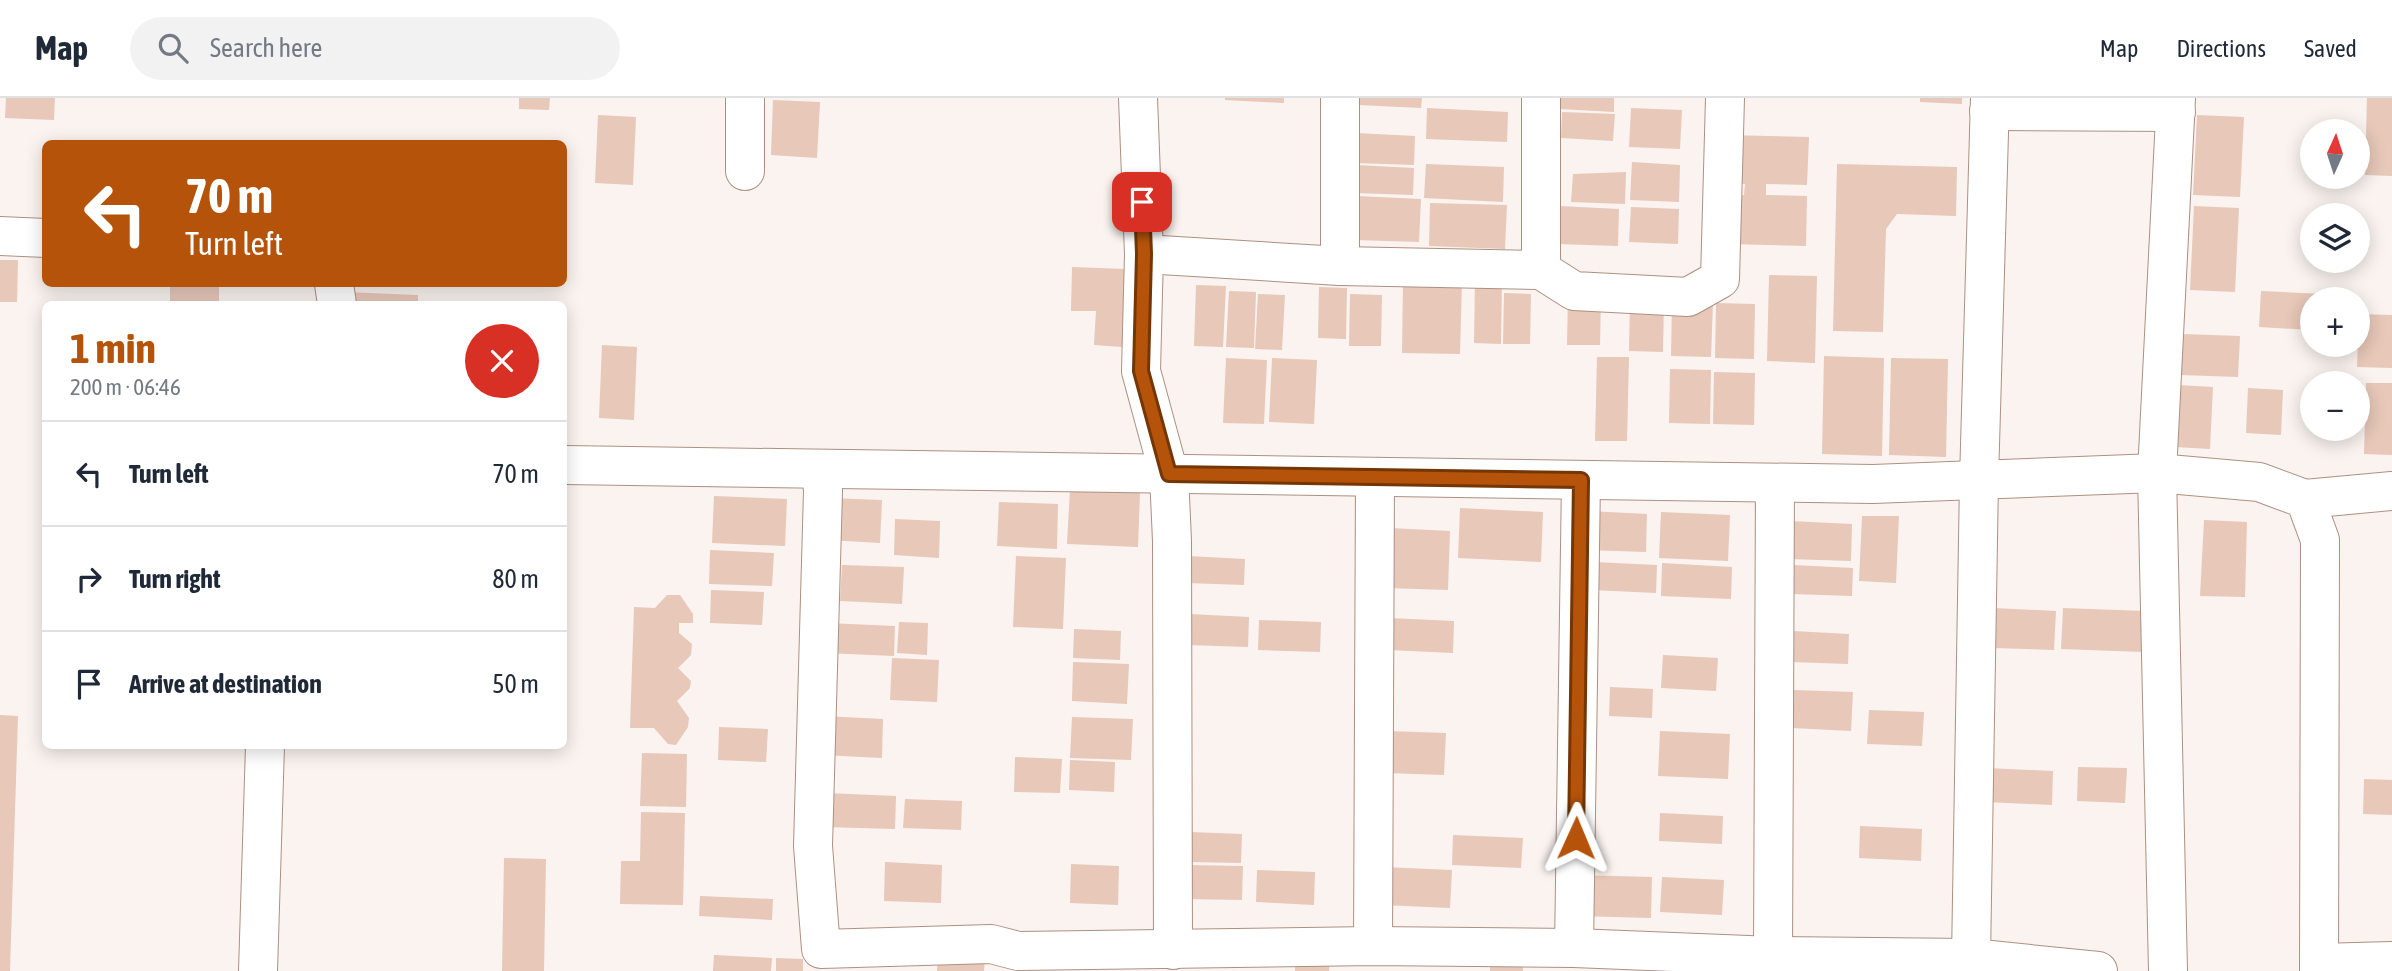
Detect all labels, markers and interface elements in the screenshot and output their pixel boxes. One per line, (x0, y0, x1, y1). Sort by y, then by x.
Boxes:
search box (130, 17, 620, 80)
text: Map (35, 29, 88, 67)
icon: search (154, 29, 192, 67)
text: Search here (210, 33, 322, 63)
text: Map (2100, 35, 2138, 62)
text: Directions (2176, 35, 2266, 62)
text: Saved (2304, 35, 2357, 62)
north arrow (2300, 119, 2370, 189)
map controls (2300, 119, 2370, 441)
text: 70 m (185, 167, 273, 223)
icon: left (70, 168, 161, 259)
pin (1112, 172, 1172, 232)
icon: arrive (1123, 183, 1161, 221)
button: layers (2300, 203, 2370, 273)
text: Turn left (185, 225, 283, 262)
button: + (2300, 287, 2370, 357)
text: 1 min (70, 324, 156, 372)
button: close (465, 324, 539, 398)
button: − (2300, 371, 2370, 441)
text: 200 m · 06:46 (70, 374, 181, 400)
icon: left (70, 455, 108, 493)
text: Turn left (129, 459, 209, 489)
text: 70 m (492, 459, 539, 489)
icon: right (70, 560, 108, 598)
text: Turn right (129, 564, 220, 594)
text: 80 m (492, 564, 539, 594)
icon: arrive (70, 665, 108, 703)
text: Arrive at destination (129, 669, 322, 699)
text: 50 m (492, 669, 539, 699)
position arrow (1539, 801, 1613, 875)

